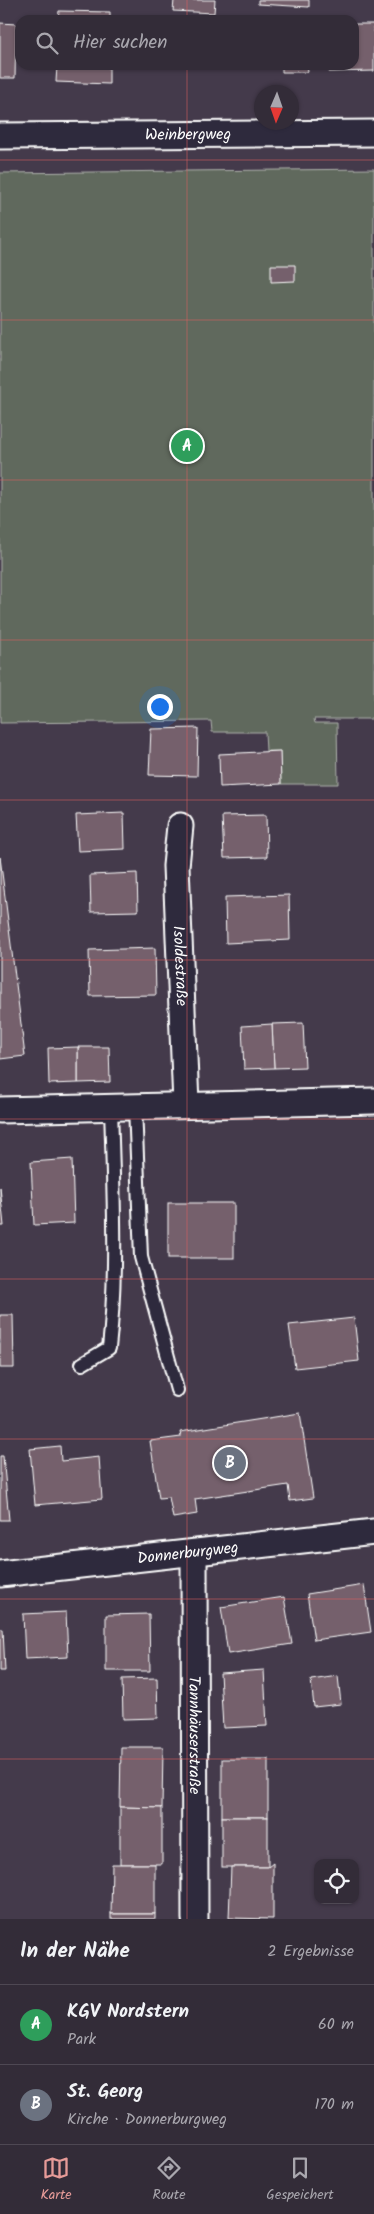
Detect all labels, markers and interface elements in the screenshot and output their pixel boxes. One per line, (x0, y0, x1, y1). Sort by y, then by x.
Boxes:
search box (15, 15, 359, 70)
text: Hier suchen (73, 28, 167, 58)
icon: search (33, 29, 61, 57)
north arrow (254, 85, 299, 130)
street label: Weinbergweg (145, 122, 231, 147)
pin: A (171, 427, 203, 465)
your location (147, 694, 173, 720)
street label: Isoldestraße (166, 925, 194, 1006)
pin: B (214, 1444, 246, 1482)
street label: Donnerburgweg (136, 1535, 240, 1571)
street label: Tannhäuserstraße (182, 1676, 207, 1794)
map controls (314, 1859, 359, 1904)
button: locate (314, 1859, 359, 1904)
text: In der Nähe (20, 1935, 130, 1968)
text: 2 Ergebnisse (267, 1939, 354, 1964)
text: KGV Nordstern (67, 1997, 189, 2027)
text: A (31, 2012, 41, 2037)
text: 60 m (318, 2012, 354, 2037)
text: Park (67, 2027, 96, 2052)
text: St. Georg (67, 2077, 143, 2107)
text: B (31, 2092, 41, 2117)
text: 170 m (314, 2092, 354, 2117)
text: Kirche · Donnerburgweg (67, 2107, 227, 2132)
tab: Karte (40, 2154, 72, 2206)
tab: Route (152, 2154, 185, 2206)
tab: Gespeichert (266, 2154, 334, 2206)

